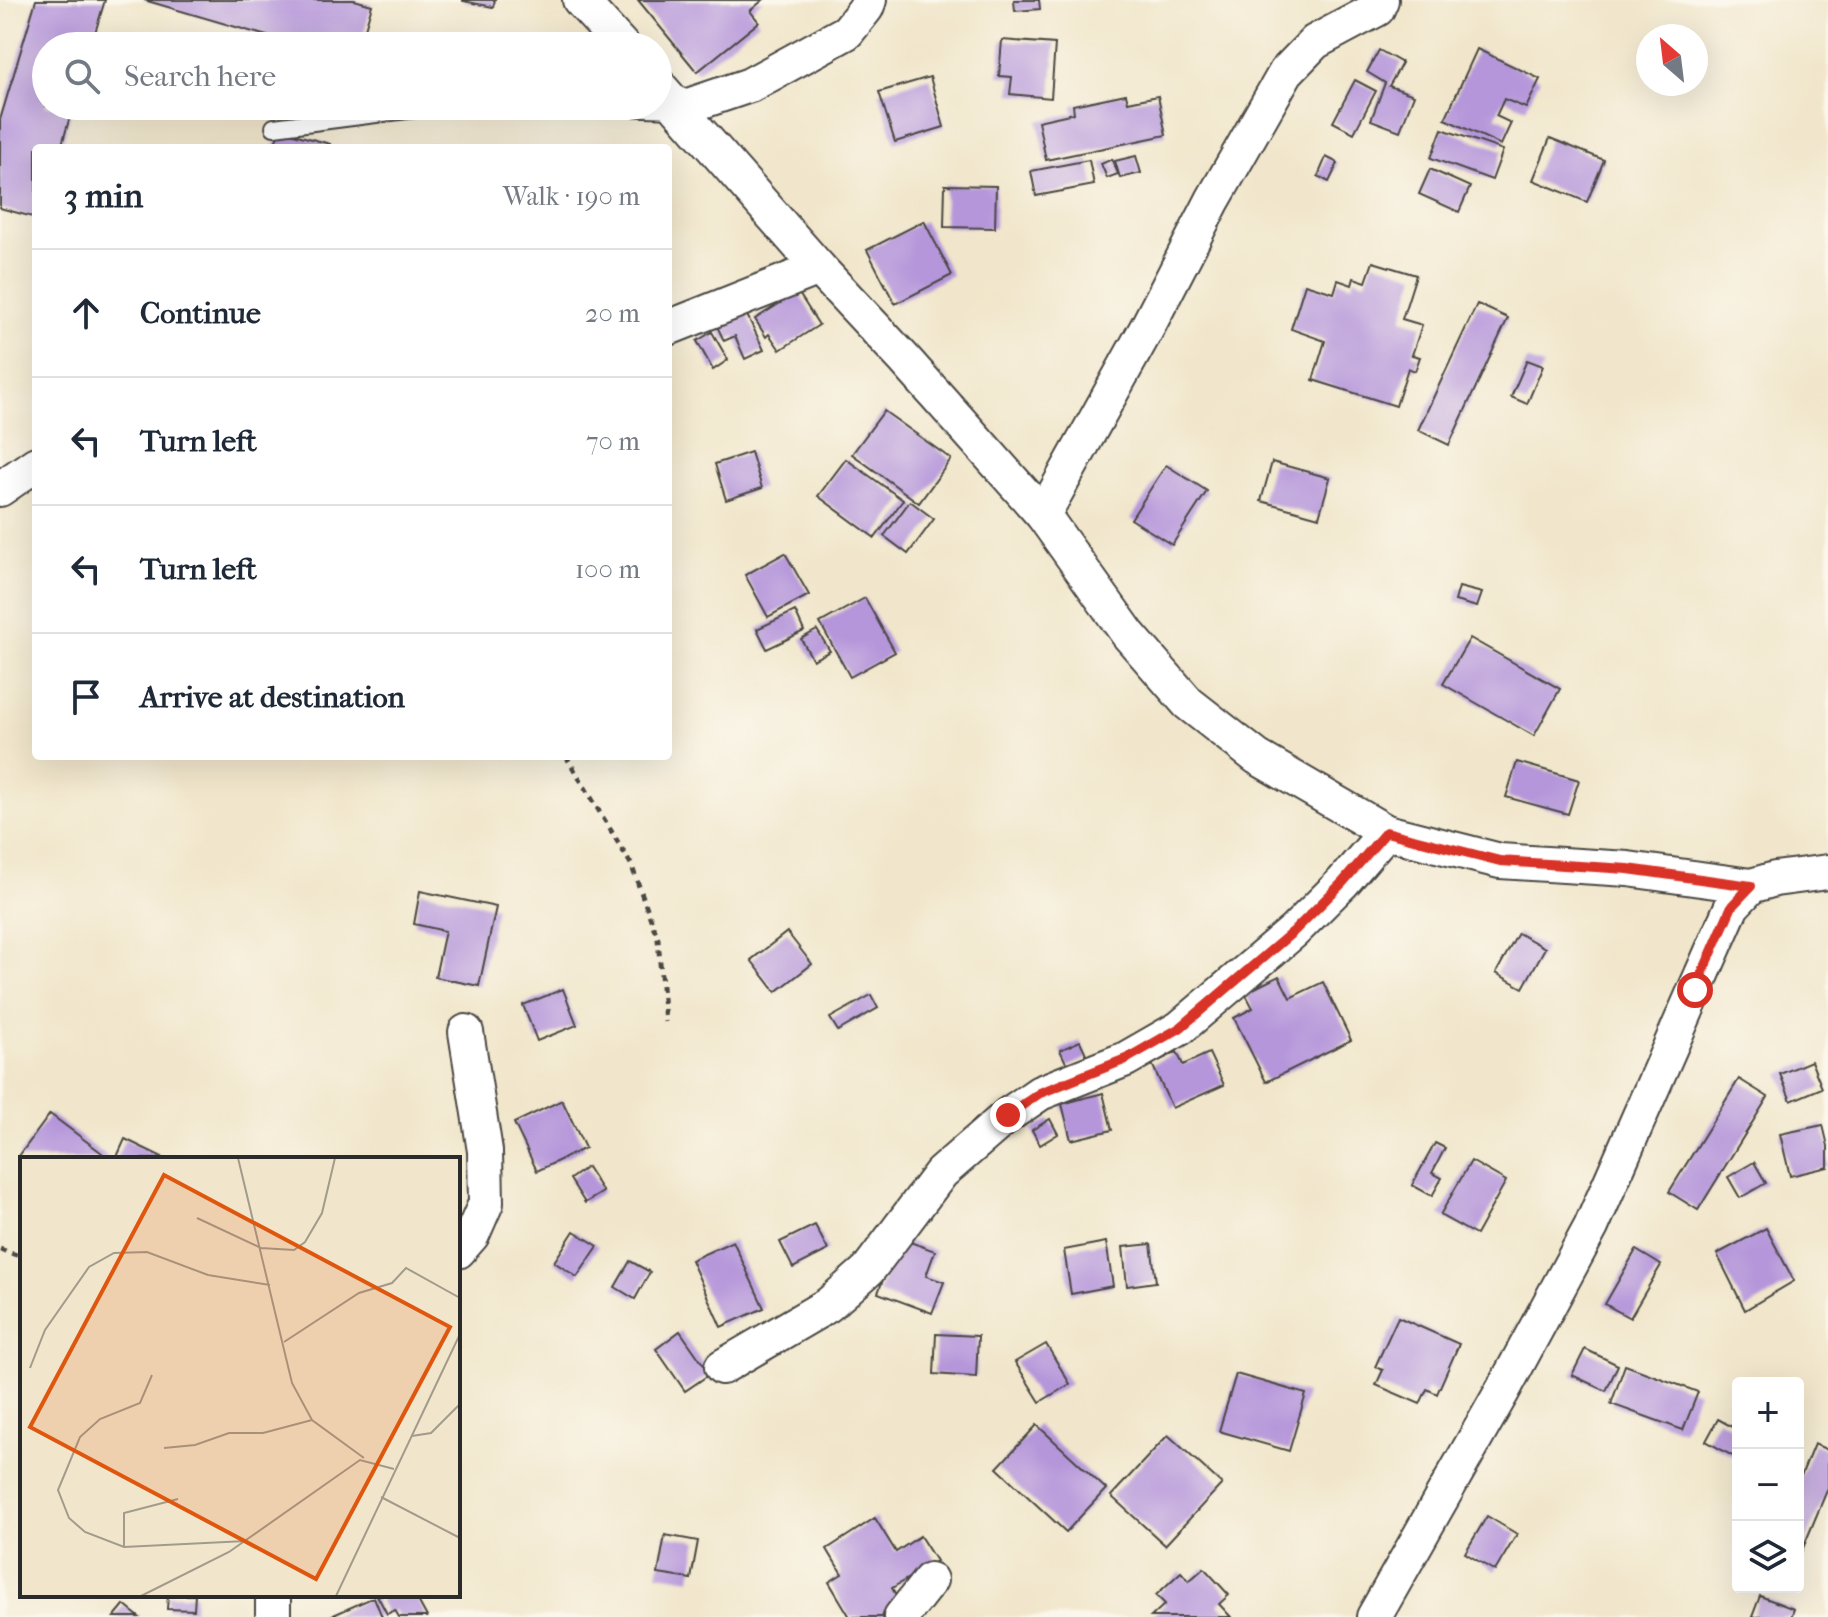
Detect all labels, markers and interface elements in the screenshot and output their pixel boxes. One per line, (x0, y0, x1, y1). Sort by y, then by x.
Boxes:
north arrow (1636, 24, 1708, 96)
search box (32, 32, 672, 120)
icon: search (60, 54, 104, 98)
text: Search here (124, 59, 276, 94)
text: 3 min (64, 176, 143, 216)
text: Walk · 190 m (503, 181, 640, 212)
icon: ahead (64, 291, 108, 335)
text: Continue (140, 296, 261, 331)
text: 20 m (585, 298, 640, 329)
icon: left (64, 419, 108, 463)
text: Turn left (140, 424, 257, 459)
text: 70 m (586, 426, 640, 457)
icon: left (64, 547, 108, 591)
text: Turn left (140, 552, 257, 587)
text: 100 m (575, 554, 640, 585)
icon: arrive (64, 675, 108, 719)
text: Arrive at destination (140, 680, 405, 715)
route start (1677, 972, 1713, 1008)
route end (990, 1097, 1026, 1133)
inset map (20, 1157, 460, 1597)
map controls (1732, 1377, 1804, 1593)
button: + (1732, 1377, 1804, 1449)
button: − (1732, 1449, 1804, 1521)
button: layers (1732, 1521, 1804, 1593)

